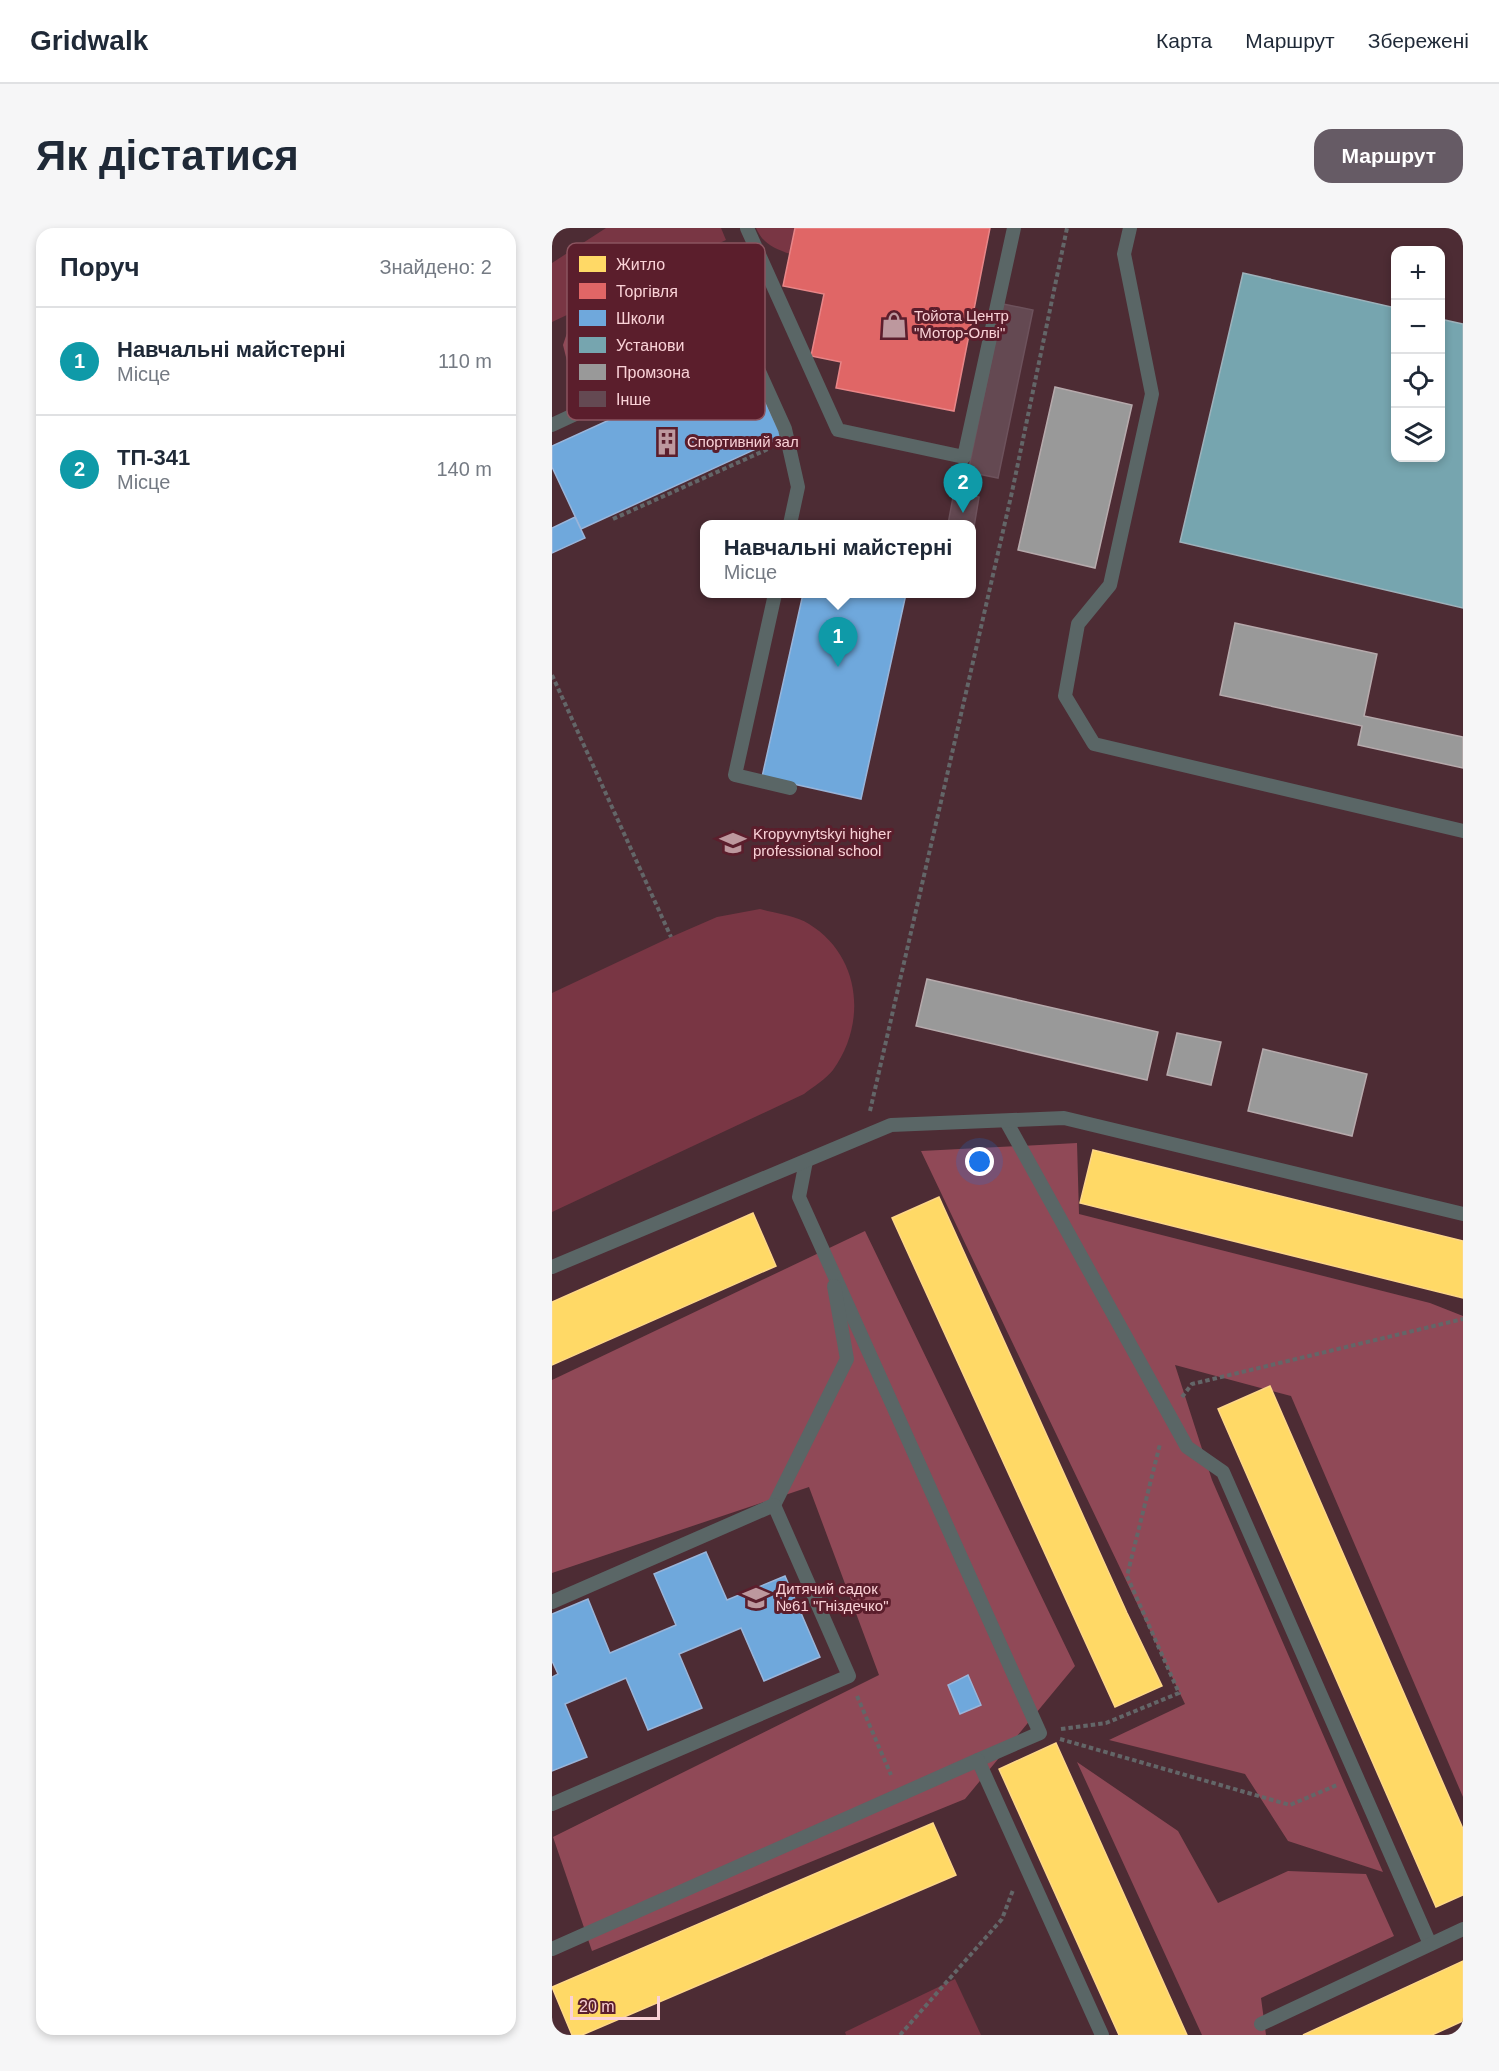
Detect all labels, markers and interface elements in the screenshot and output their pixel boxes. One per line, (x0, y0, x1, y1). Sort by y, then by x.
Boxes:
text: Gridwalk (30, 25, 148, 56)
text: Карта (1156, 29, 1212, 52)
text: Маршрут (1245, 29, 1335, 52)
text: Збережені (1368, 29, 1469, 52)
button: Маршрут (1314, 129, 1463, 183)
text: Як дістатися (36, 132, 299, 179)
legend (567, 243, 765, 420)
map controls (1391, 246, 1445, 462)
button: + (1391, 246, 1445, 300)
text: Поруч (60, 252, 140, 282)
text: Знайдено: 2 (379, 256, 492, 278)
text: Житло (616, 256, 665, 273)
text: Торгівля (616, 283, 678, 300)
button: − (1391, 300, 1445, 354)
place label: Тойота Центр "Мотор-Олві" (914, 307, 1009, 341)
text: Школи (616, 310, 665, 327)
shop icon: Тойота Центр "Мотор-Олві" (879, 310, 909, 340)
text: Навчальні майстерні (117, 337, 346, 362)
text: Установи (616, 337, 684, 354)
text: 1 (74, 350, 85, 372)
text: 110 m (438, 350, 492, 372)
button: locate (1391, 354, 1445, 408)
text: Місце (117, 363, 170, 385)
text: Промзона (616, 364, 690, 381)
text: Інше (616, 391, 651, 408)
button: layers (1391, 408, 1445, 462)
building icon: Спортивний зал (652, 427, 682, 457)
place label: Спортивний зал (687, 433, 799, 450)
text: ТП-341 (117, 445, 190, 470)
text: 2 (74, 458, 85, 480)
text: 140 m (436, 458, 492, 480)
pin: 2 (944, 464, 982, 513)
text: Місце (117, 471, 170, 493)
popup (700, 520, 976, 598)
text: Навчальні майстерні (724, 535, 952, 560)
text: Місце (724, 561, 777, 583)
pin: 1 (818, 618, 858, 667)
place label: Kropyvnytskyi higher professional school (753, 825, 891, 859)
school or university icon: Kropyvnytskyi higher professional school (718, 828, 748, 858)
your location (965, 1147, 994, 1176)
place label: Дитячий садок №61 "Гніздечко" (776, 1580, 889, 1614)
school or university icon: Дитячий садок №61 "Гніздечко" (741, 1583, 771, 1613)
scale bar (570, 1993, 660, 2020)
text: 20 m (579, 1998, 615, 2015)

